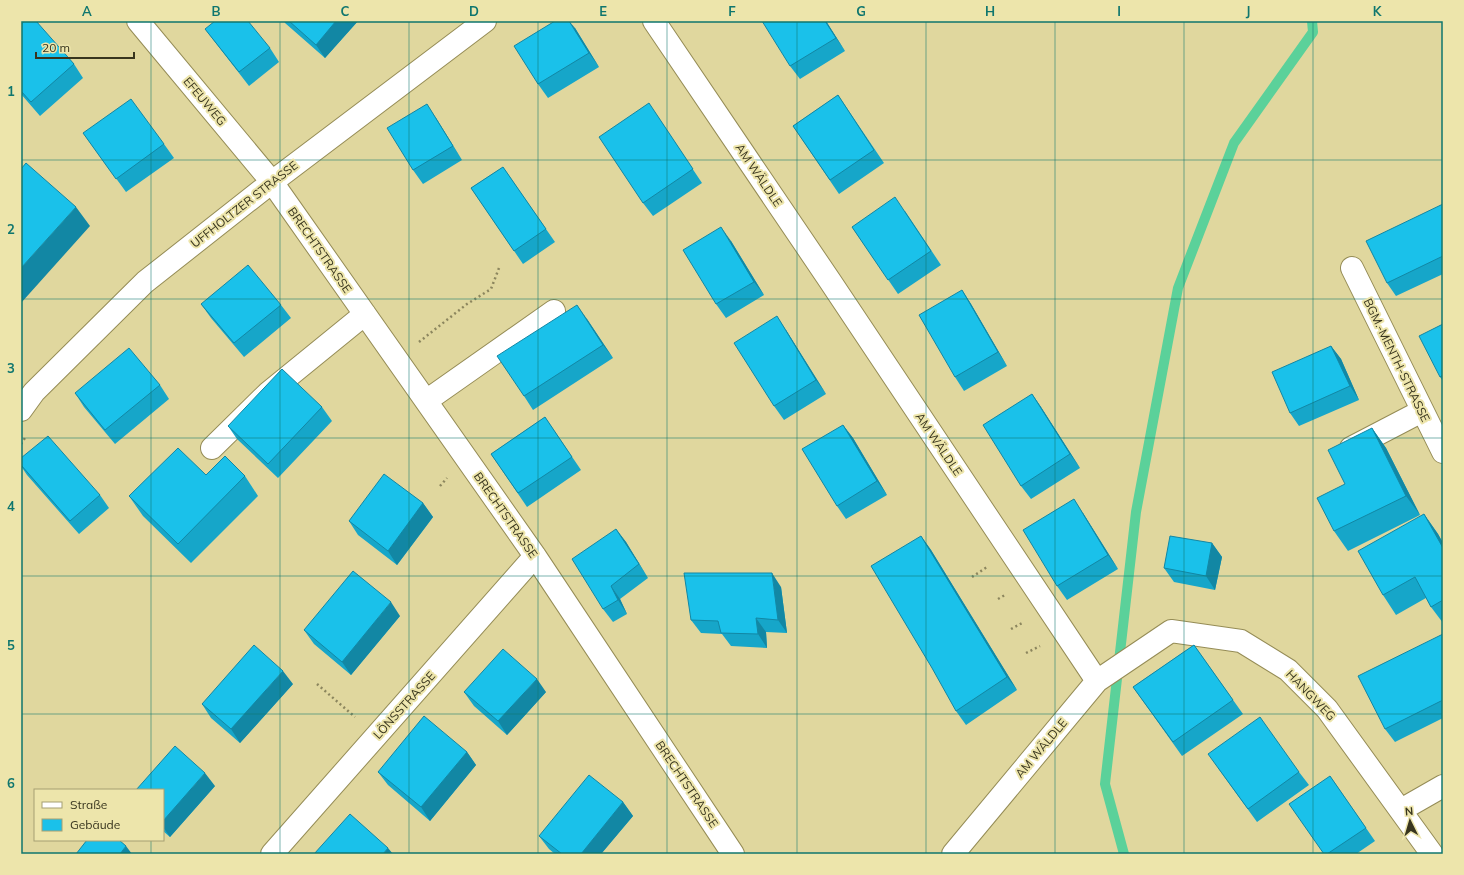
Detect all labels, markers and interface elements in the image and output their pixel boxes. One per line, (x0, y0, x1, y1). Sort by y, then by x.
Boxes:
text: A (82, 3, 92, 19)
text: B (212, 3, 221, 19)
text: C (341, 3, 350, 19)
text: D (469, 3, 479, 19)
text: E (599, 3, 607, 19)
text: F (728, 3, 736, 19)
text: G (856, 3, 866, 19)
text: H (985, 3, 995, 19)
text: I (1117, 3, 1121, 19)
text: J (1246, 3, 1250, 19)
text: K (1373, 3, 1383, 19)
scale bar (36, 34, 134, 60)
text: 20 m (42, 40, 70, 55)
street label: EFEUWEG (180, 74, 230, 128)
text: 1 (7, 83, 15, 99)
street label: AM WÄLDLE (732, 141, 786, 209)
street label: UFFHOLTZER STRASSE (187, 157, 301, 251)
street label: BRECHTSTRASSE (285, 204, 355, 296)
text: 2 (7, 221, 15, 237)
street label: BGM.-MENTH-STRASSE (1361, 296, 1433, 424)
text: 3 (7, 360, 15, 376)
street label: AM WÄLDLE (912, 410, 966, 478)
street label: BRECHTSTRASSE (471, 469, 541, 561)
text: 4 (7, 498, 15, 514)
text: 5 (7, 637, 15, 653)
street label: HANGWEG (1283, 666, 1339, 724)
street label: LÖNSSTRASSE (370, 668, 438, 742)
street label: AM WÄLDLE (1012, 715, 1070, 781)
street label: BRECHTSTRASSE (652, 738, 722, 830)
text: 6 (7, 775, 15, 791)
legend (34, 789, 164, 841)
text: Straße (70, 797, 107, 812)
north arrow (1390, 801, 1430, 841)
text: N (1404, 804, 1414, 818)
text: Gebäude (70, 817, 120, 832)

